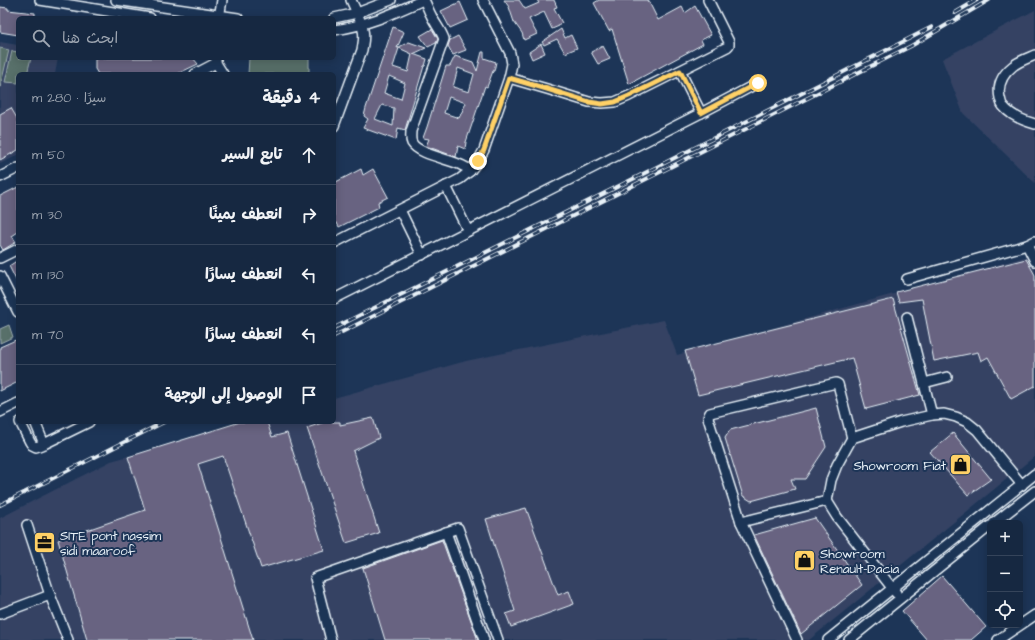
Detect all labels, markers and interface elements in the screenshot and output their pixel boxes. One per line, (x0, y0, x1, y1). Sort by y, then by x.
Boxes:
search box (16, 16, 336, 60)
icon: search (30, 27, 52, 49)
text: ابحث هنا (62, 28, 118, 49)
route start (749, 74, 767, 92)
text: 4 دقيقة (262, 86, 320, 110)
text: سيرًا · 280 m (32, 89, 106, 107)
text: تابع السير (223, 144, 282, 165)
icon: ahead (298, 144, 320, 166)
text: 50 m (32, 146, 65, 164)
route end (469, 152, 487, 170)
text: انعطف يمينًا (209, 204, 282, 225)
icon: right (298, 204, 320, 226)
text: 30 m (32, 206, 62, 224)
text: انعطف يسارًا (205, 264, 282, 285)
icon: left (298, 264, 320, 286)
text: 130 m (32, 266, 64, 284)
text: انعطف يسارًا (205, 324, 282, 345)
icon: left (298, 324, 320, 346)
text: 70 m (32, 326, 64, 344)
text: الوصول إلى الوجهة (165, 384, 282, 405)
icon: arrive (298, 384, 320, 406)
shop icon: Showroom Fiat (948, 452, 974, 478)
place label: Showroom Fiat (853, 457, 947, 475)
map controls (987, 520, 1023, 628)
button: + (987, 520, 1023, 556)
place label: SITE pont nassim sidi maaroof (60, 527, 162, 560)
office icon: SITE pont nassim sidi maaroof (32, 529, 58, 555)
place label: Showroom Renault-Dacia (820, 545, 900, 578)
shop icon: Showroom Renault-Dacia (791, 547, 817, 573)
button: − (987, 556, 1023, 592)
button: locate (987, 592, 1023, 628)

